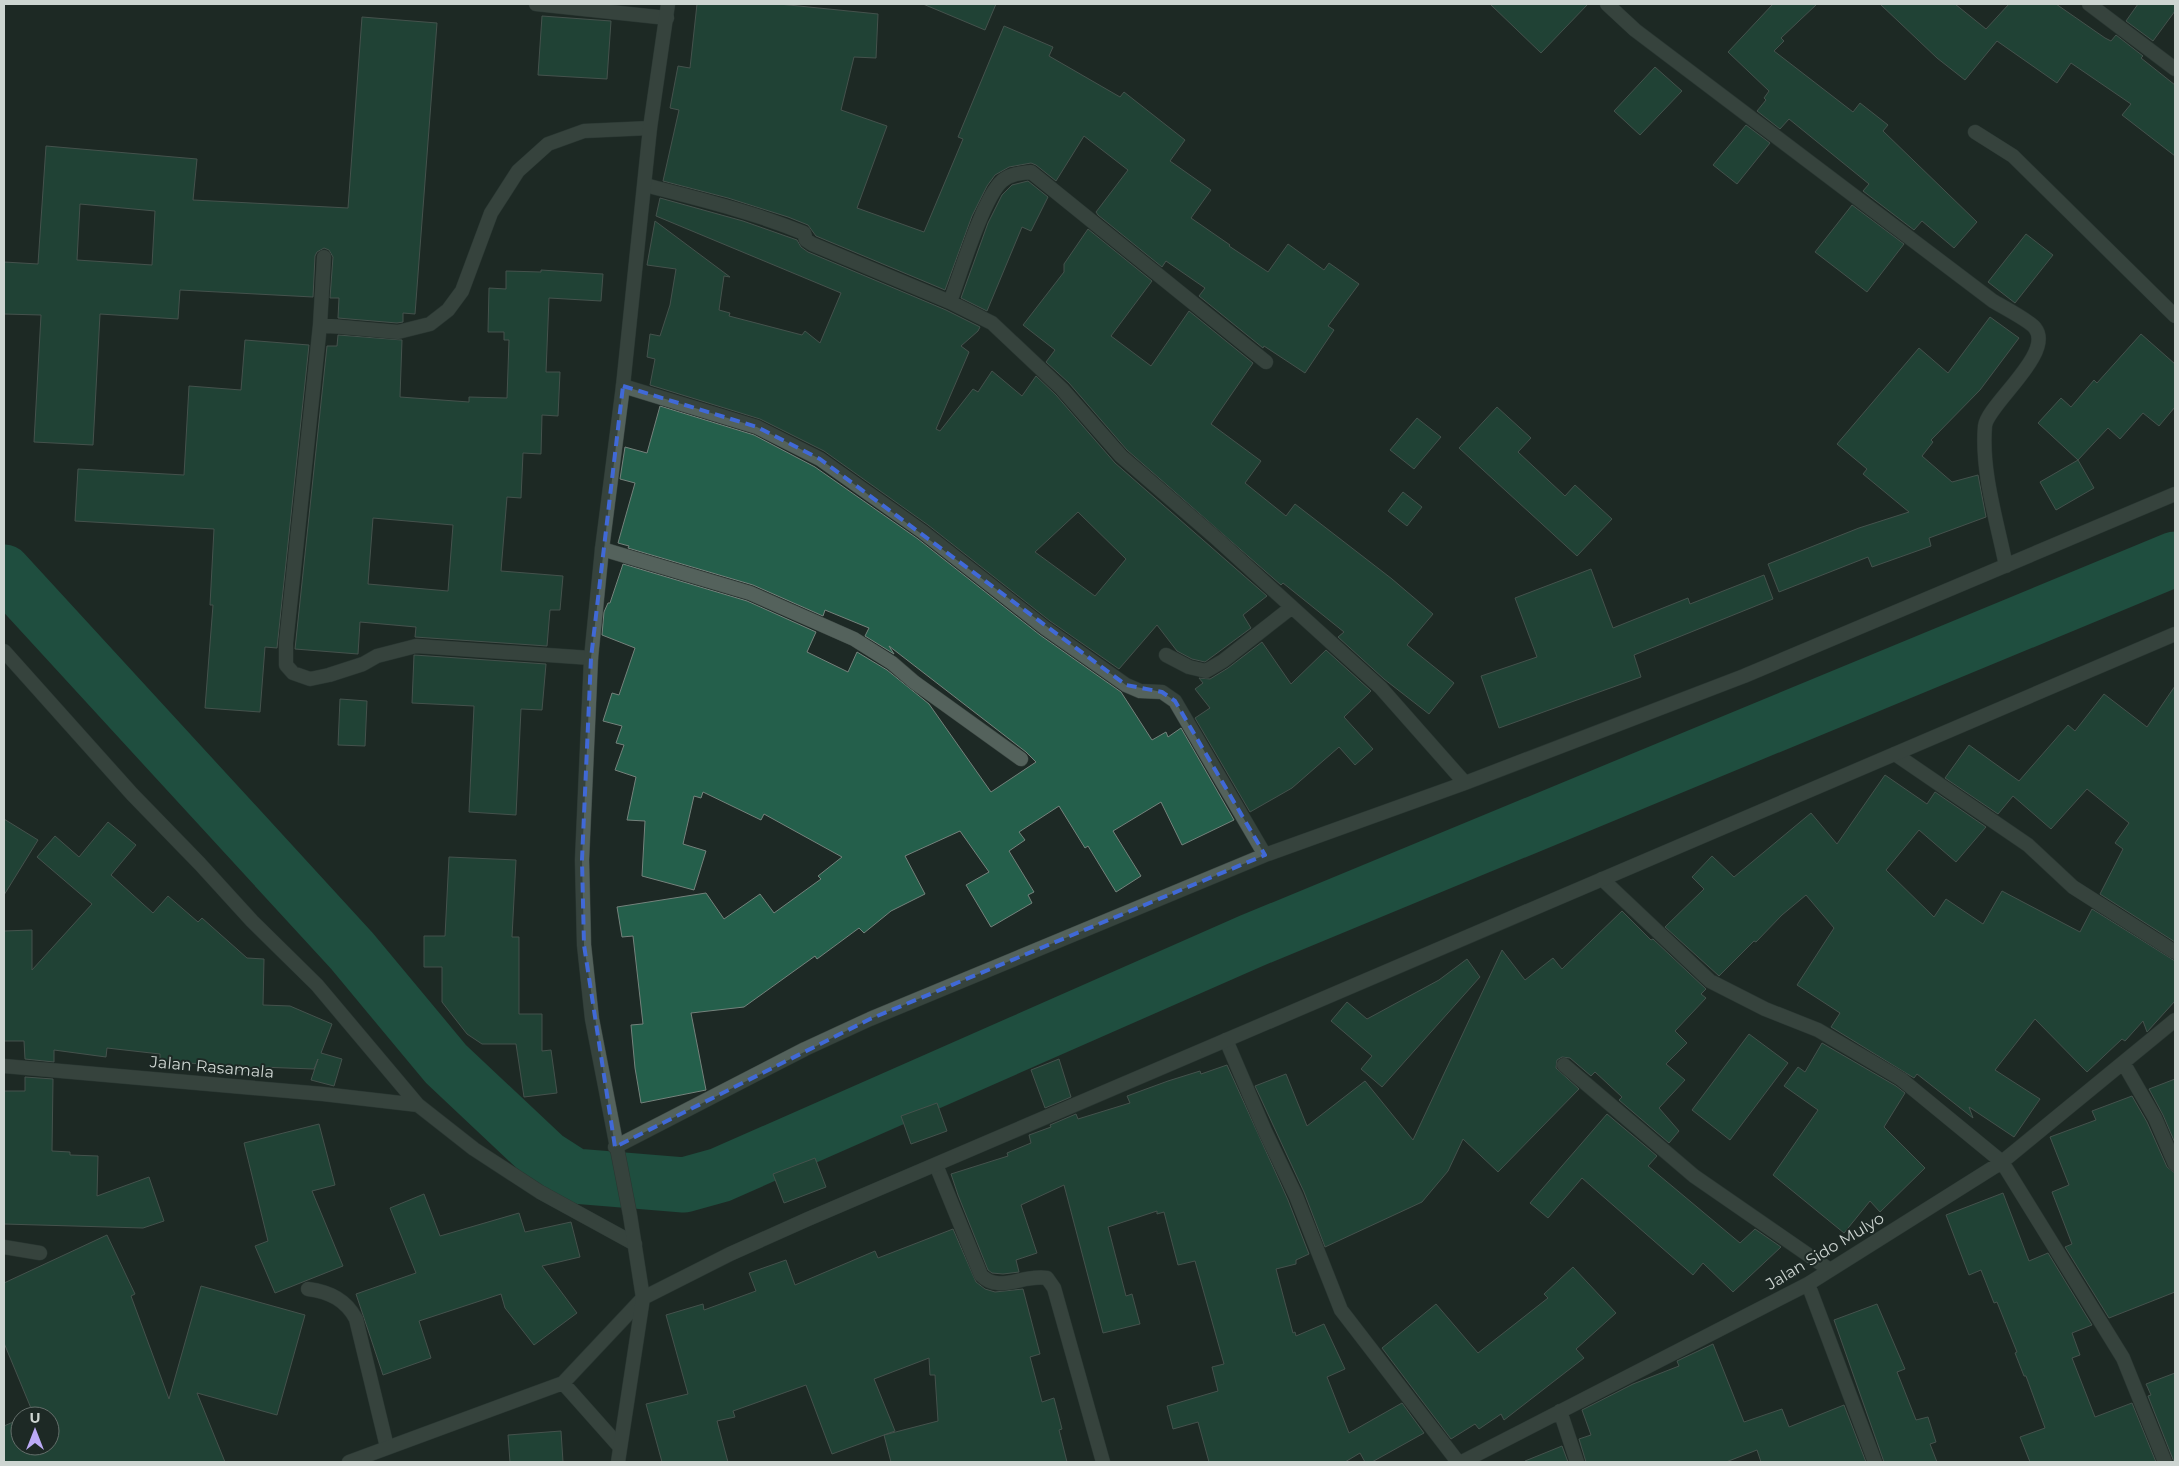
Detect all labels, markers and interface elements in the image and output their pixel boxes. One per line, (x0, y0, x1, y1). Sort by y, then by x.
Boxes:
street label: Jalan Rasamala (148, 1052, 275, 1082)
street label: Jalan Sido Mulyo (1762, 1208, 1887, 1294)
north arrow (10, 1406, 60, 1456)
text: U (29, 1409, 41, 1427)

